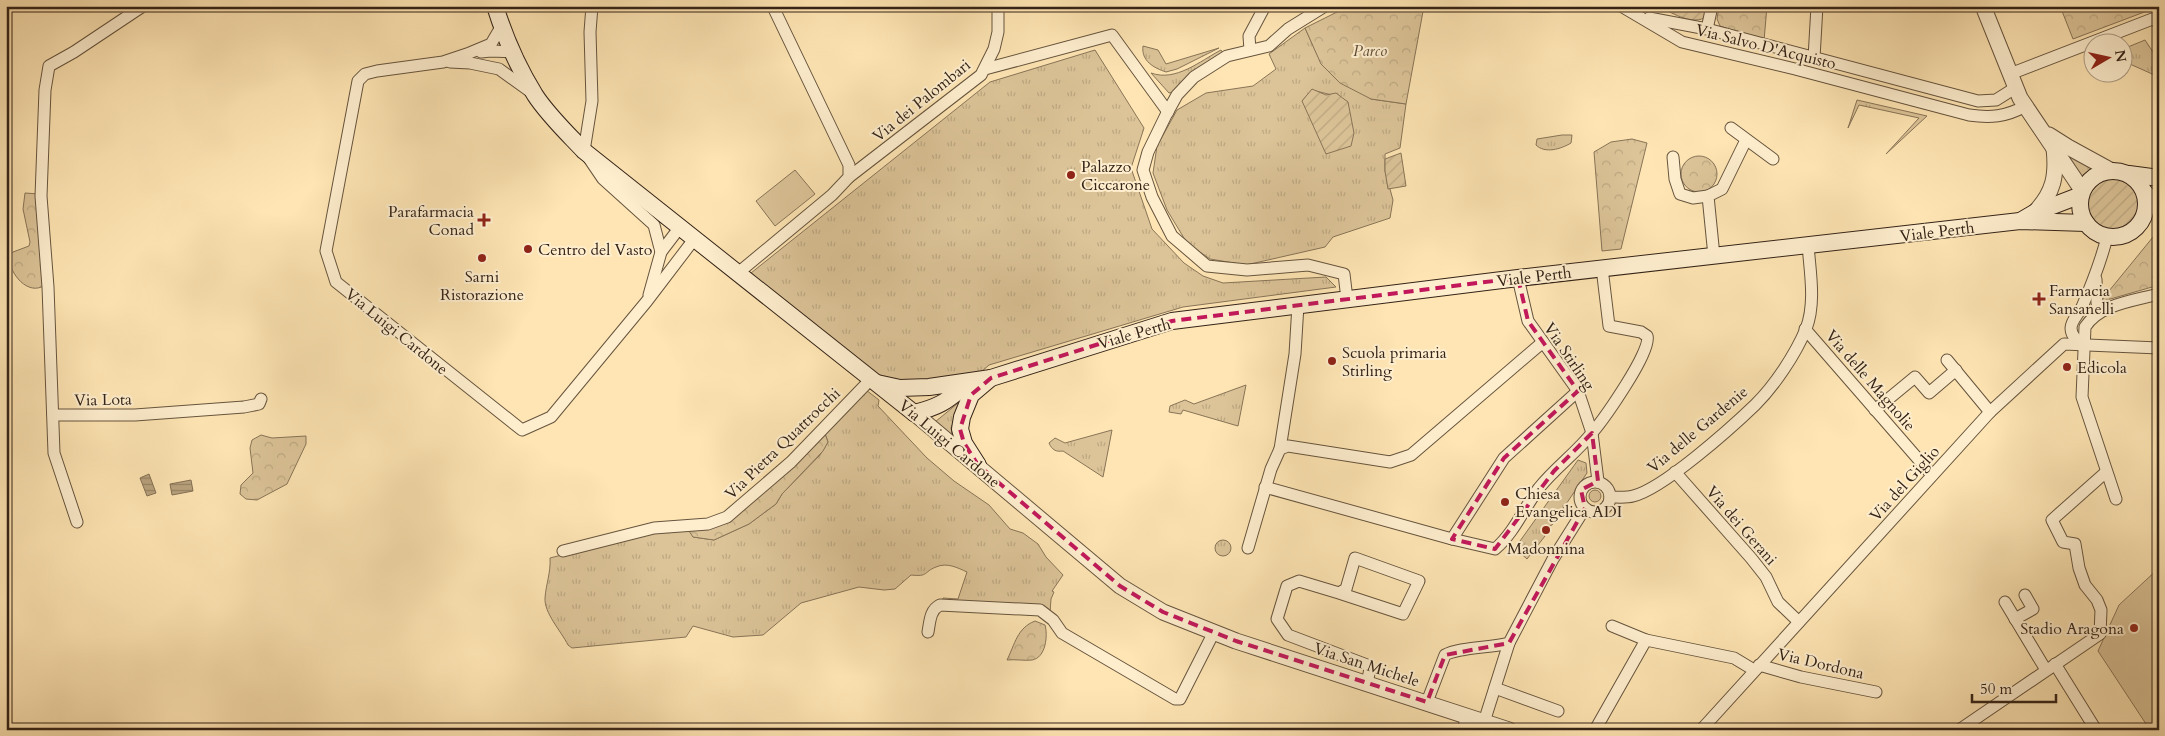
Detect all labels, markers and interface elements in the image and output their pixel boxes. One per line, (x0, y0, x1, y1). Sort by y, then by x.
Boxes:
street label: Via Salvo D'Acquisto (1693, 19, 1838, 75)
north arrow (2082, 32, 2132, 82)
park label: Parco (1353, 40, 1388, 62)
text: N (2110, 49, 2131, 64)
street label: Via dei Palombari (868, 54, 976, 147)
place label: Palazzo Ciccarone (1081, 156, 1150, 196)
marker: Palazzo Ciccarone (1065, 169, 1077, 181)
place label: Parafarmacia Conad (388, 201, 474, 241)
marker: Parafarmacia Conad (478, 214, 490, 226)
street label: Viale Perth (1898, 216, 1976, 247)
place label: Centro del Vasto (538, 239, 653, 261)
marker: Centro del Vasto (522, 243, 534, 255)
marker: Sarni Ristorazione (476, 252, 488, 264)
street label: Viale Perth (1495, 261, 1573, 292)
place label: Sarni Ristorazione (440, 266, 524, 306)
place label: Farmacia Sansanelli (2049, 280, 2115, 320)
street label: Via Luigi Cardone (340, 283, 453, 380)
marker: Farmacia Sansanelli (2033, 293, 2045, 305)
street label: Viale Perth (1095, 313, 1174, 355)
street label: Via Stirling (1538, 318, 1600, 395)
street label: Via delle Magnolie (1820, 325, 1920, 436)
place label: Scuola primaria Stirling (1342, 342, 1447, 382)
marker: Scuola primaria Stirling (1326, 355, 1338, 367)
place label: Edicola (2077, 357, 2127, 379)
marker: Edicola (2061, 361, 2073, 373)
street label: Via delle Gardenie (1643, 381, 1753, 478)
street label: Via Pietra Quattrocchi (720, 382, 846, 505)
street label: Via Lota (74, 388, 132, 412)
street label: Via Luigi Cardone (894, 395, 1005, 493)
street label: Via del Giglio (1865, 441, 1945, 526)
street label: Via dei Gerani (1701, 481, 1782, 570)
place label: Chiesa Evangelica ADI (1515, 483, 1622, 523)
marker: Chiesa Evangelica ADI (1499, 496, 1511, 508)
marker: Madonnina (1540, 524, 1552, 536)
place label: Madonnina (1507, 538, 1585, 560)
place label: Stadio Aragona (2020, 618, 2124, 640)
marker: Stadio Aragona (2128, 622, 2140, 634)
street label: Via San Michele (1311, 637, 1422, 692)
street label: Via Dordona (1775, 643, 1866, 685)
scale bar (1972, 671, 2056, 703)
text: 50 m (1980, 679, 2012, 699)

